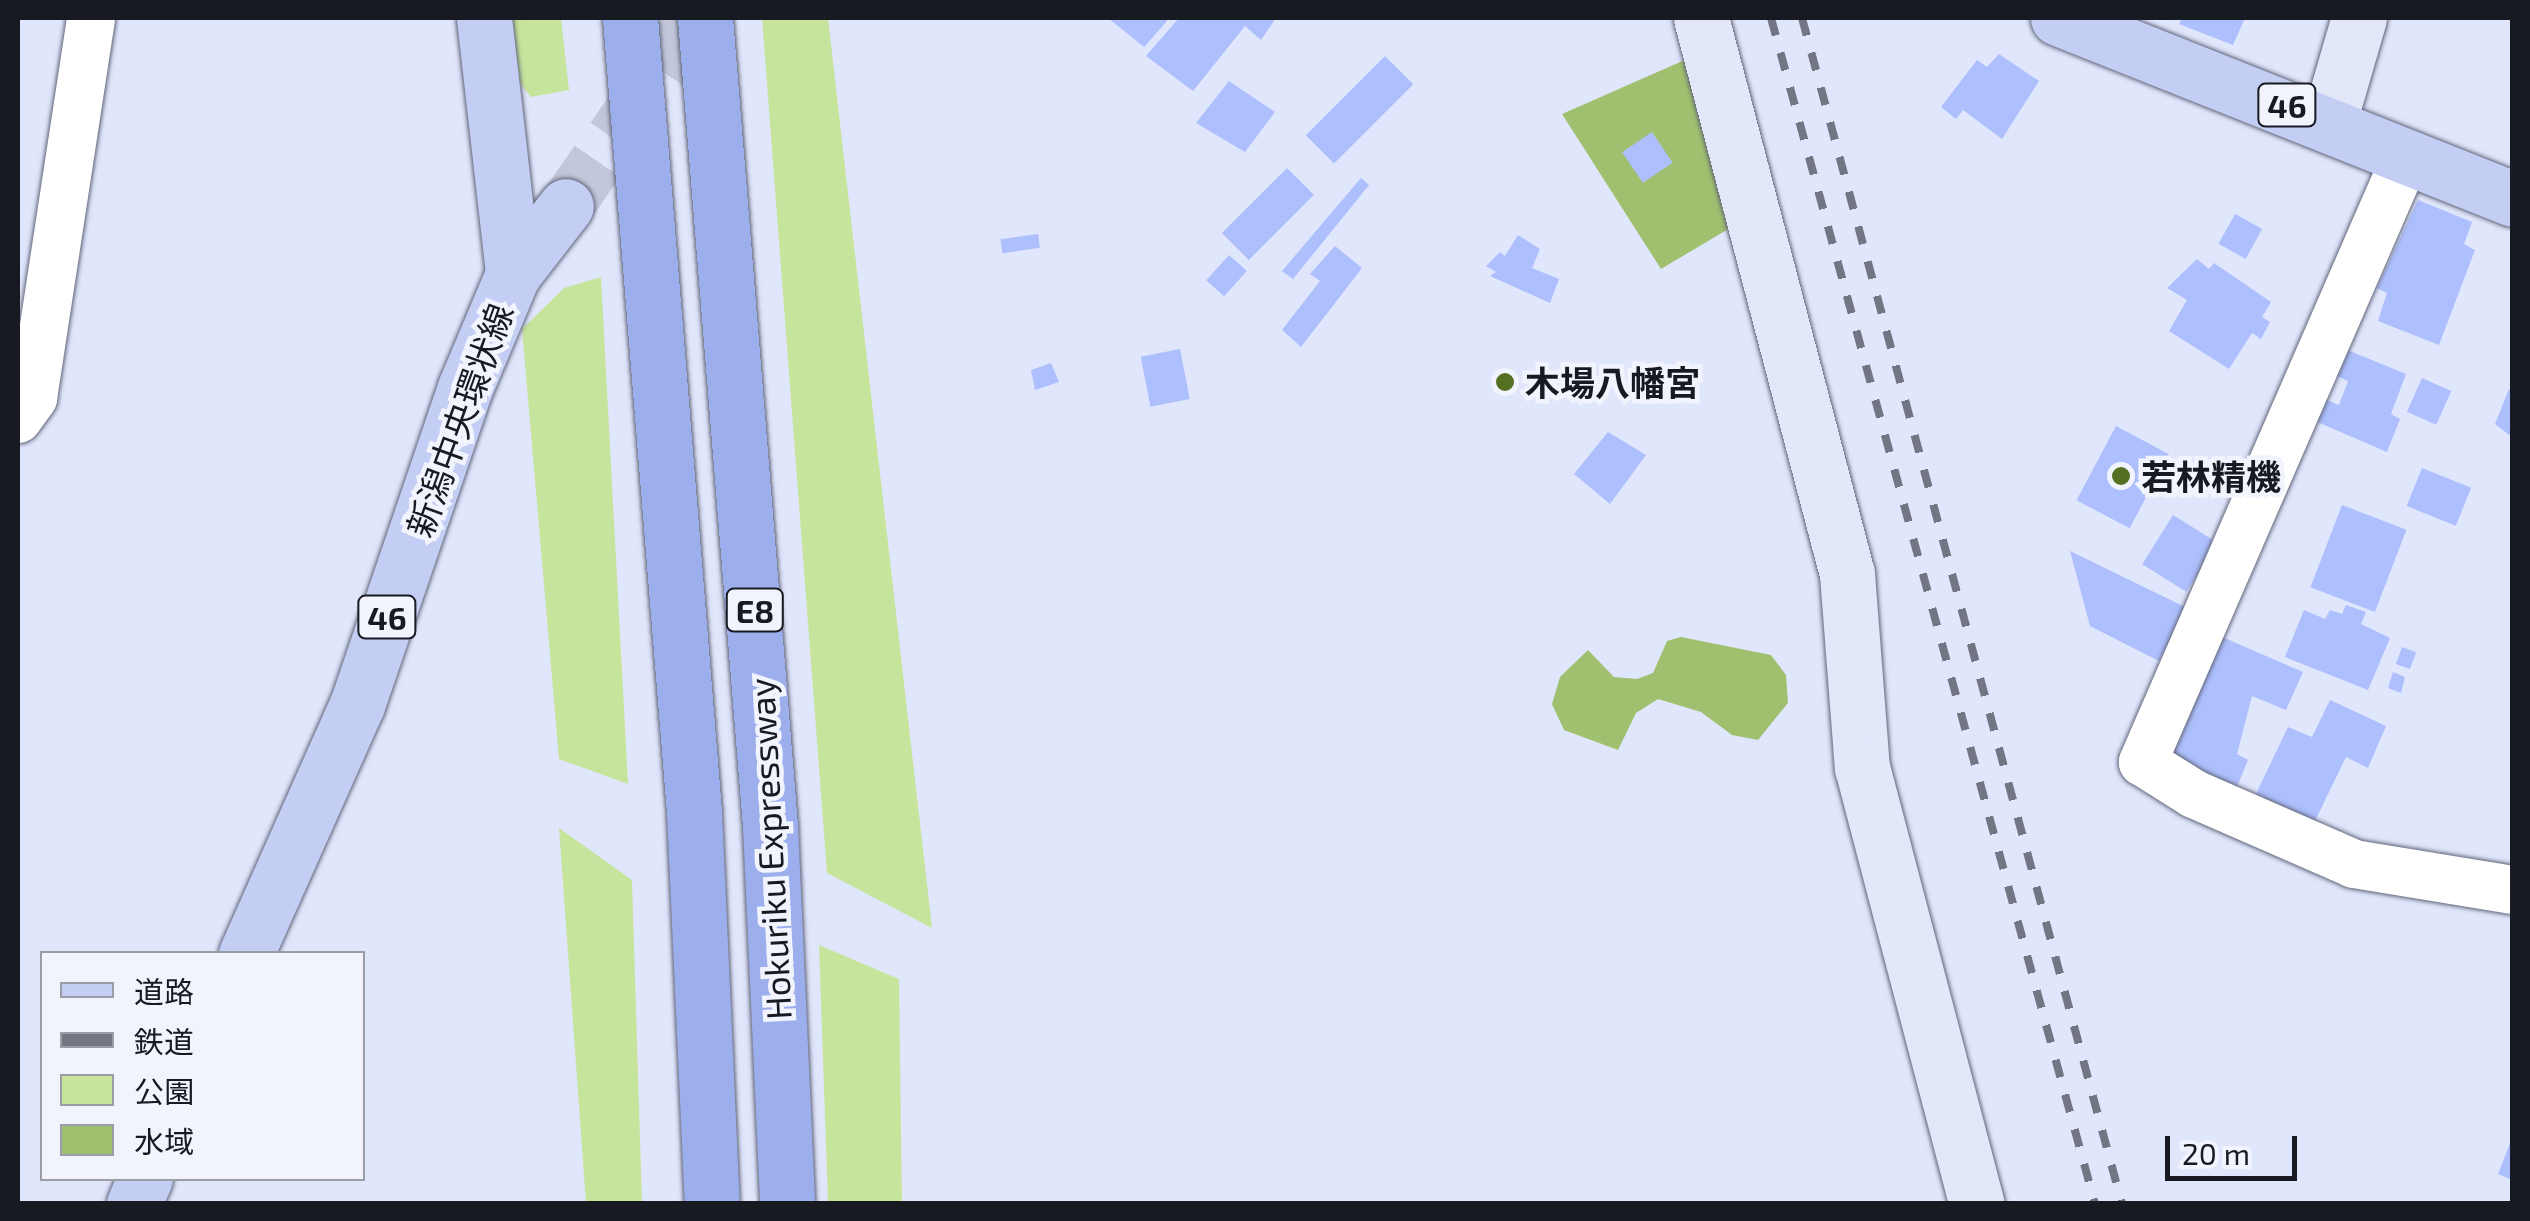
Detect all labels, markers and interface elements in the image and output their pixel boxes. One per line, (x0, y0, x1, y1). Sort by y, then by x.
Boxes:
road number: 46 (2257, 78, 2317, 132)
street label: 新潟中央環状線 (397, 298, 521, 542)
place label: 木場八幡宮 (1525, 361, 1700, 403)
marker: 木場八幡宮 (1494, 371, 1516, 393)
place label: 若林精機 (2141, 455, 2281, 497)
marker: 若林精機 (2110, 465, 2132, 487)
road number: E8 (725, 583, 785, 637)
road number: 46 (357, 590, 417, 644)
street label: Hokuriku Expressway (739, 677, 799, 1021)
legend (40, 951, 365, 1181)
text: 道路 (134, 973, 194, 1009)
text: 鉄道 (134, 1023, 194, 1059)
text: 公園 (134, 1073, 194, 1109)
scale bar (2170, 1116, 2302, 1178)
text: 水域 (134, 1123, 194, 1159)
text: 20 m (2182, 1135, 2250, 1171)

